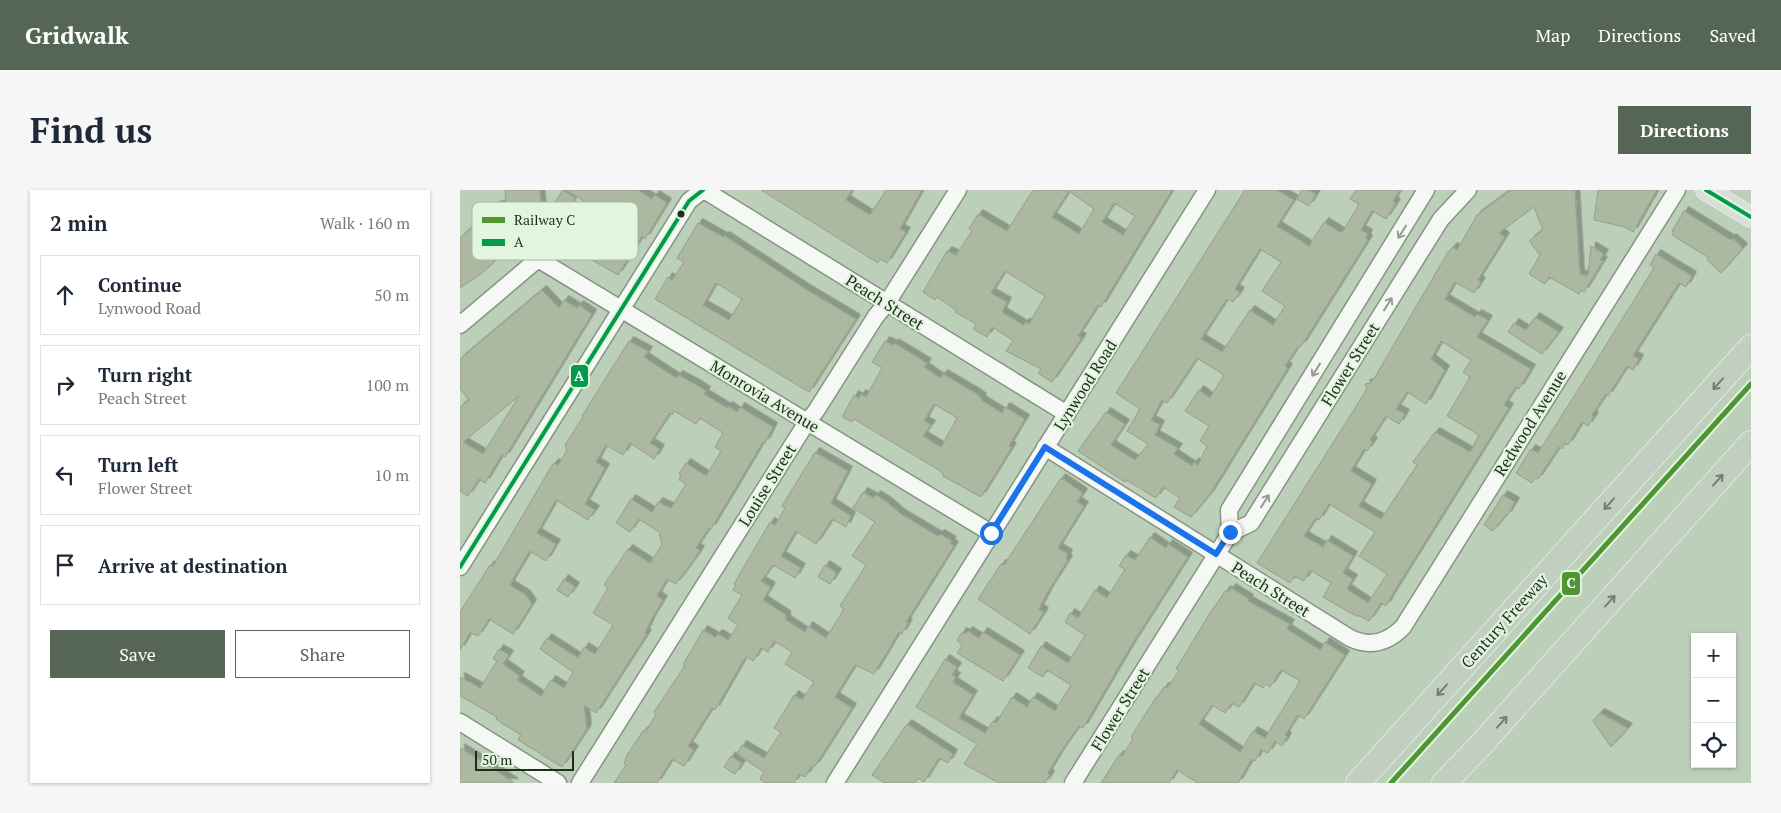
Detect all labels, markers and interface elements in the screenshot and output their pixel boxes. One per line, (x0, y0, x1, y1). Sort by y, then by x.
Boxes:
text: Gridwalk (25, 19, 129, 51)
text: Map (1535, 23, 1570, 47)
text: Directions (1598, 23, 1681, 47)
text: Saved (1709, 23, 1756, 47)
button: Directions (1618, 106, 1751, 154)
text: Find us (30, 107, 152, 153)
legend (472, 202, 638, 260)
text: 2 min (50, 209, 107, 237)
unlabelled marker (676, 209, 686, 219)
text: Railway C (514, 210, 575, 229)
text: Walk · 160 m (320, 212, 410, 234)
one-way arrow (1396, 225, 1407, 239)
text: A (514, 232, 524, 251)
street label: Peach Street (842, 269, 928, 335)
text: Continue (98, 272, 182, 297)
icon: ahead (51, 281, 79, 309)
text: 50 m (374, 284, 409, 306)
text: Lynwood Road (98, 297, 201, 319)
one-way arrow (1383, 297, 1393, 311)
street label: Flower Street (1316, 318, 1384, 410)
street label: Lynwood Road (1048, 335, 1122, 435)
street label: Monrovia Avenue (706, 355, 824, 437)
text: Turn right (98, 362, 192, 387)
one-way arrow (1310, 362, 1320, 376)
line badge: A (570, 364, 589, 388)
text: A (574, 366, 585, 385)
street label: Redwood Avenue (1489, 366, 1571, 480)
icon: right (51, 371, 79, 399)
text: 100 m (366, 374, 409, 396)
one-way arrow (1712, 377, 1724, 390)
text: Peach Street (98, 387, 187, 409)
street label: Louise Street (733, 440, 801, 530)
text: Turn left (98, 452, 179, 477)
icon: left (51, 461, 79, 489)
text: 10 m (374, 464, 409, 486)
one-way arrow (1712, 473, 1724, 486)
text: Flower Street (98, 477, 192, 499)
one-way arrow (1259, 494, 1270, 508)
one-way arrow (1604, 498, 1615, 511)
route end (1219, 521, 1242, 544)
route start (980, 522, 1003, 545)
icon: arrive (51, 551, 79, 579)
text: Arrive at destination (98, 553, 287, 578)
street label: Peach Street (1228, 556, 1314, 622)
street label: Century Freeway (1456, 568, 1553, 673)
line badge: C (1561, 571, 1581, 596)
text: C (1566, 573, 1576, 592)
one-way arrow (1604, 594, 1616, 607)
button: Save (50, 630, 225, 678)
button: Share (235, 630, 410, 678)
map controls (1691, 633, 1736, 768)
button: + (1691, 633, 1736, 678)
street label: Flower Street (1086, 663, 1154, 755)
button: − (1691, 678, 1736, 723)
one-way arrow (1436, 683, 1448, 696)
one-way arrow (1496, 716, 1508, 729)
button: locate (1691, 723, 1736, 768)
scale bar (475, 748, 574, 771)
text: 50 m (482, 750, 512, 769)

